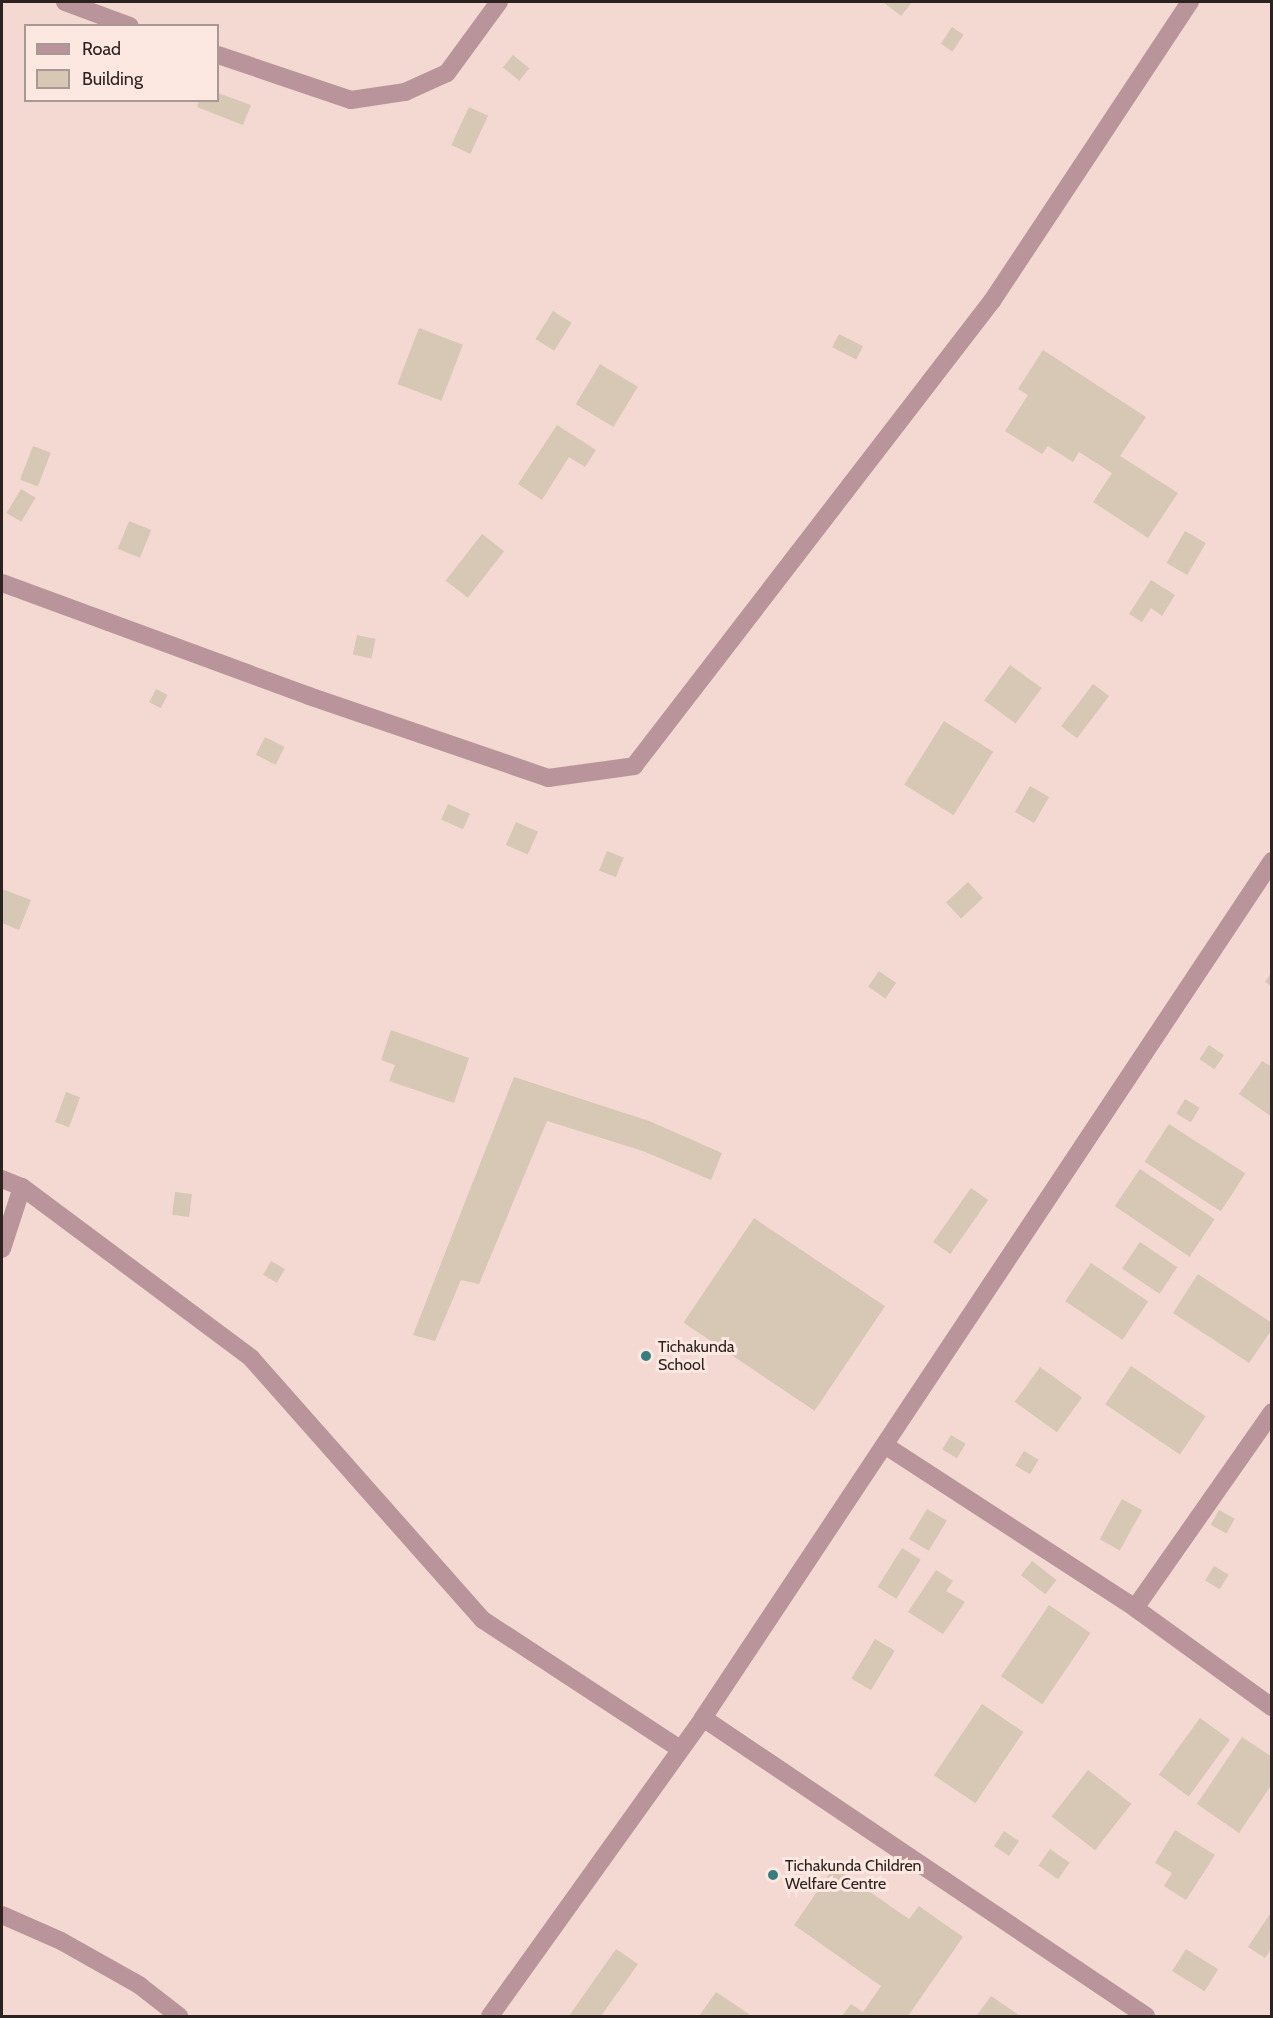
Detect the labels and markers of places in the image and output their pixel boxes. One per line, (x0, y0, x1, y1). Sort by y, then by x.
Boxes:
place label: Tichakunda School (658, 1337, 734, 1375)
marker: Tichakunda School (639, 1349, 653, 1363)
place label: Tichakunda Children Welfare Centre (785, 1856, 922, 1894)
marker: Tichakunda Children Welfare Centre (766, 1868, 780, 1882)

